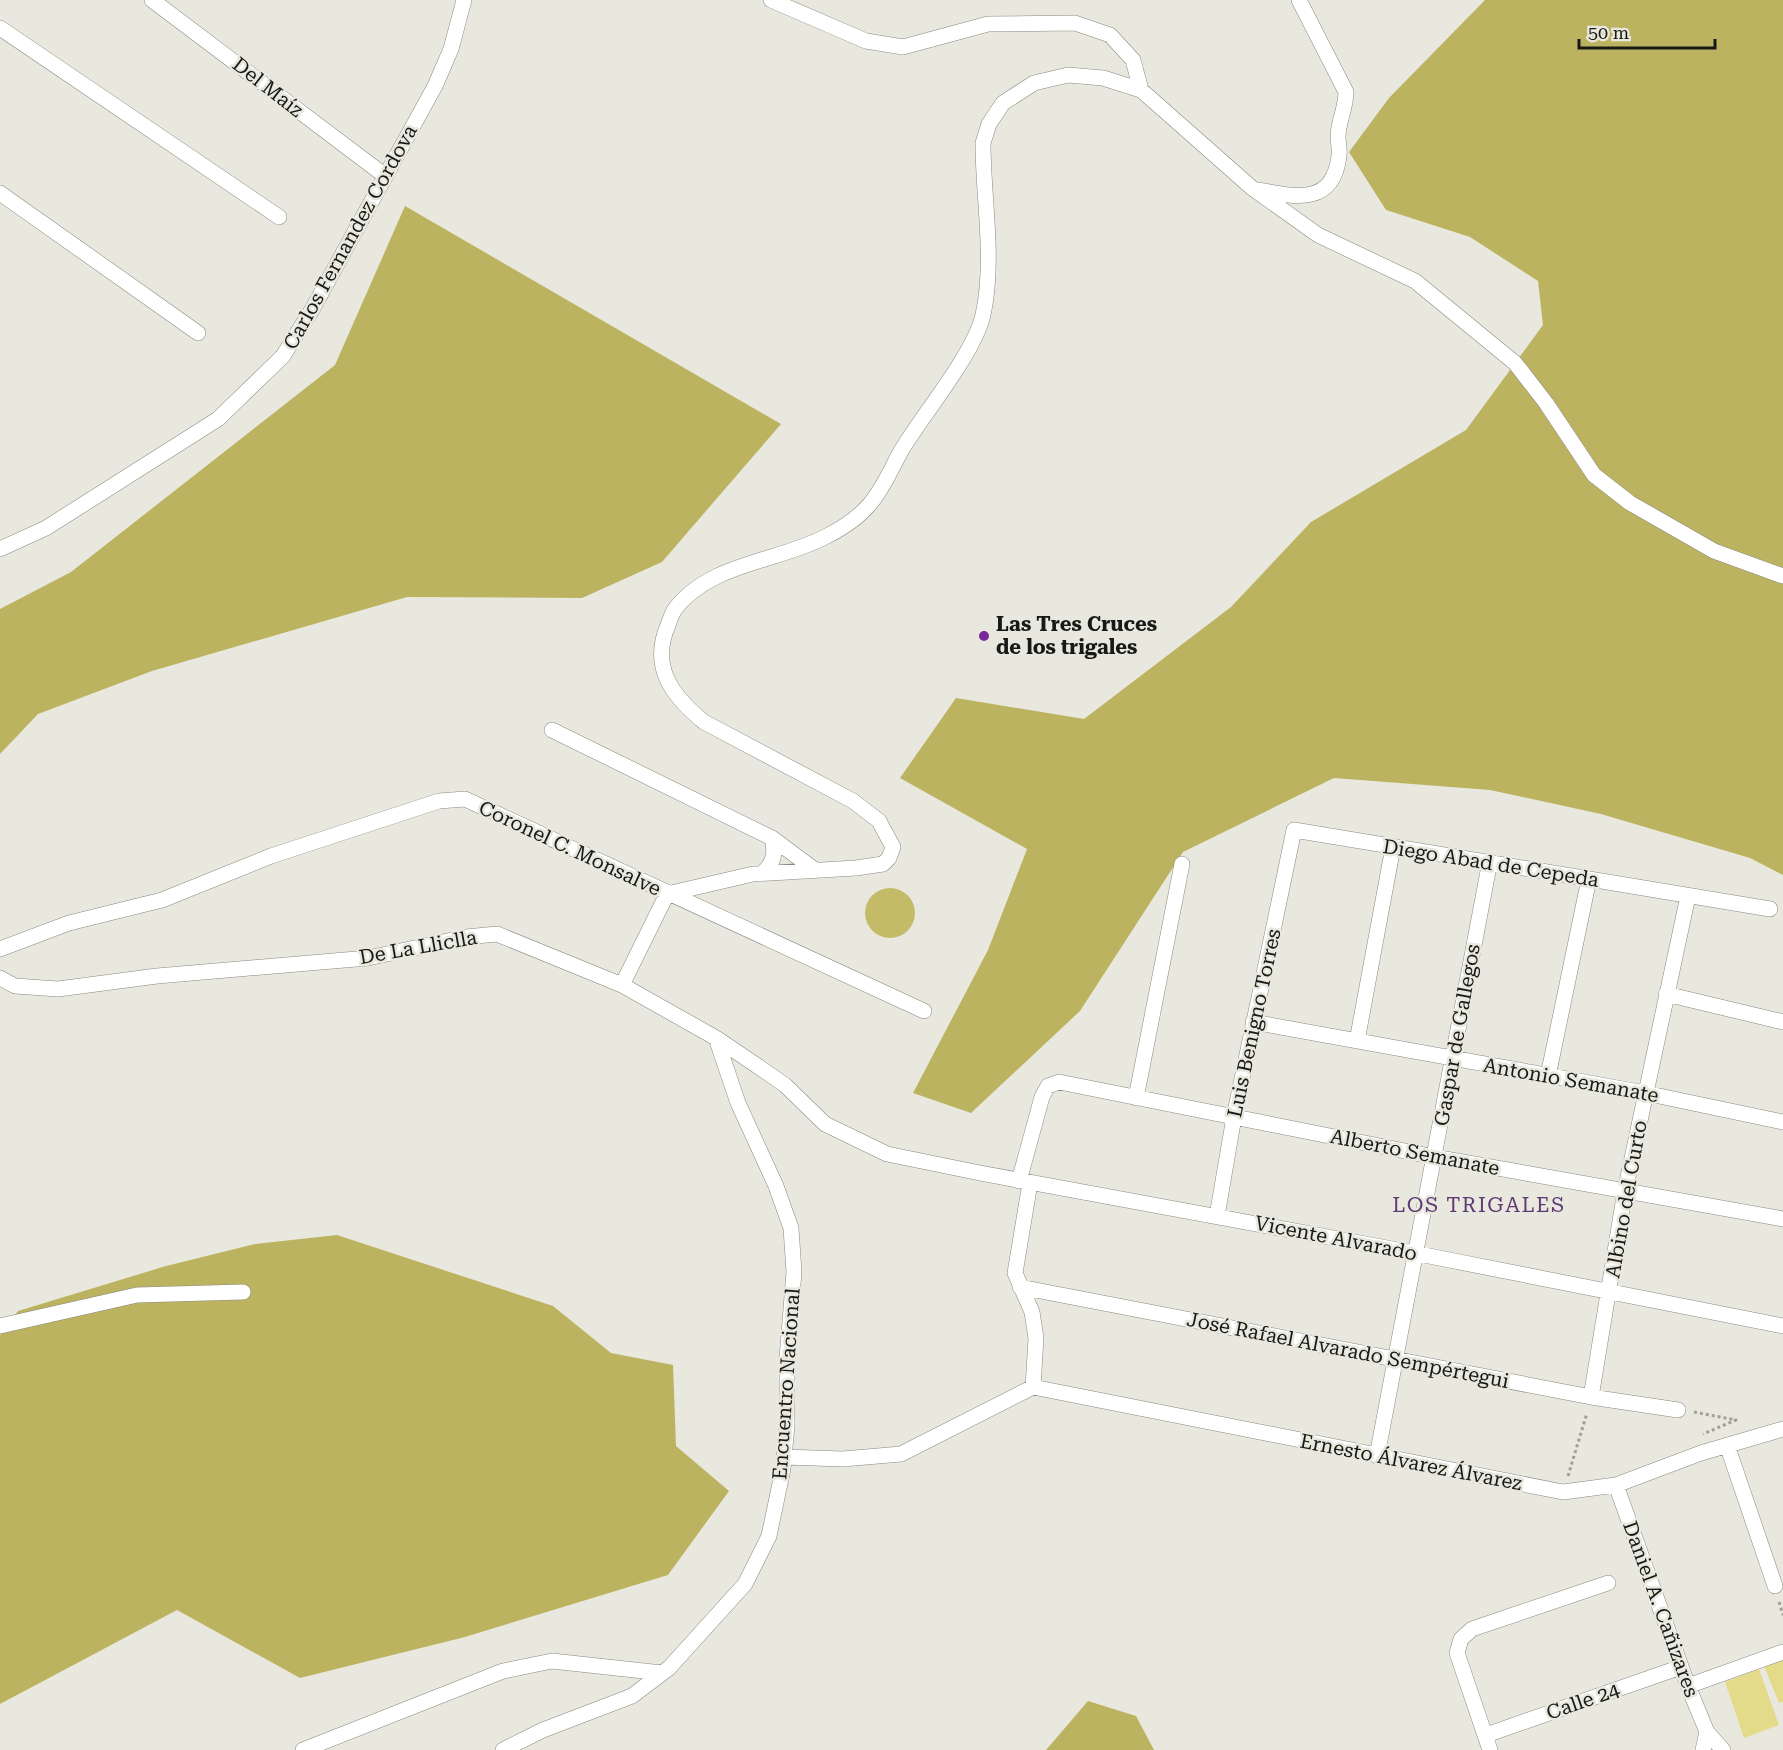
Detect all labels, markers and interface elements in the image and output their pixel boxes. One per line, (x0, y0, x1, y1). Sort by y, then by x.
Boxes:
scale bar (1579, 12, 1716, 50)
text: 50 m (1588, 22, 1629, 43)
street label: Del Maíz (228, 52, 308, 122)
street label: Carlos Fernandez Cordova (278, 120, 422, 353)
place label: Las Tres Cruces de los trigales (996, 612, 1157, 659)
marker: Las Tres Cruces de los trigales (977, 629, 991, 643)
street label: Coronel C. Monsalve (475, 795, 665, 901)
street label: Diego Abad de Cepeda (1381, 834, 1601, 892)
street label: De La Lliclla (357, 925, 479, 969)
street label: Luis Benigno Torres (1222, 926, 1286, 1120)
street label: Gaspar de Gallegos (1429, 942, 1485, 1128)
street label: Antonio Semanate (1481, 1053, 1661, 1107)
street label: Albino del Curto (1600, 1118, 1652, 1280)
street label: Alberto Semanate (1328, 1124, 1502, 1180)
district label: LOS TRIGALES (1392, 1193, 1566, 1217)
street label: Vicente Alvarado (1253, 1210, 1419, 1266)
street label: Encuentro Nacional (767, 1287, 805, 1481)
street label: José Rafael Alvarado Sempértegui (1185, 1307, 1511, 1393)
street label: Ernesto Álvarez Álvarez (1298, 1429, 1524, 1495)
street label: Daniel A. Cañizares (1618, 1518, 1704, 1700)
street label: Calle 24 (1543, 1677, 1624, 1725)

